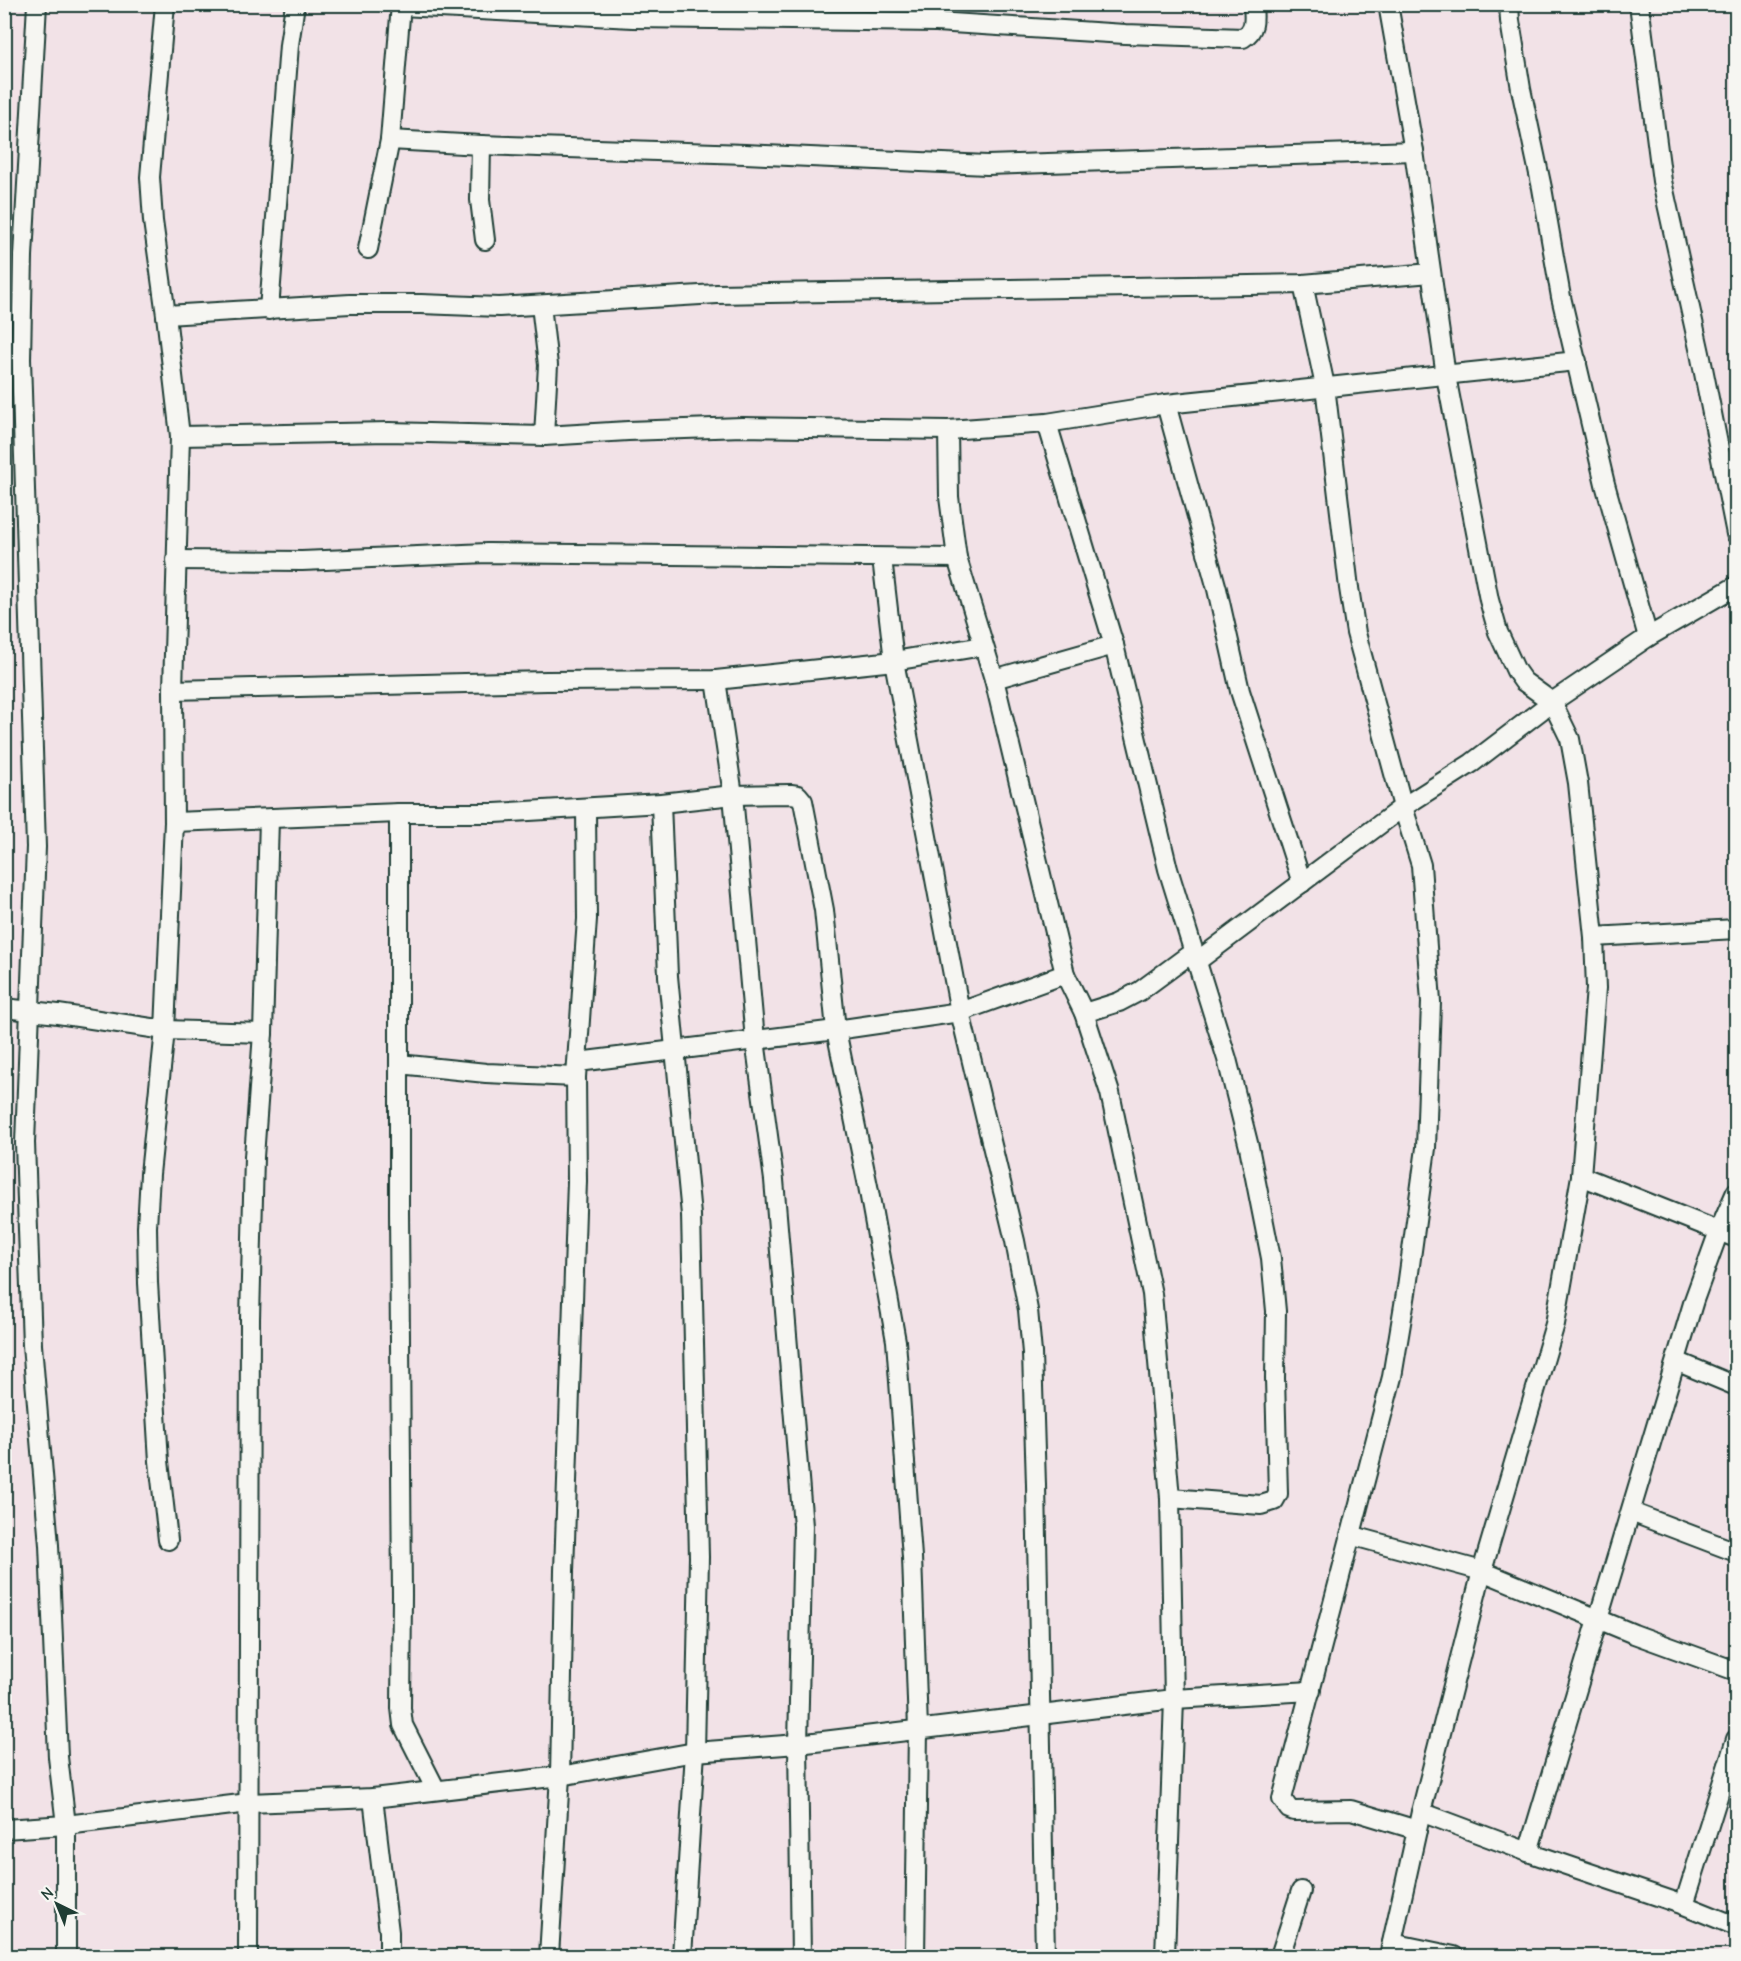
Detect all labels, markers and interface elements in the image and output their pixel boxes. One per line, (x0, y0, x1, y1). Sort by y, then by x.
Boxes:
north arrow (27, 1874, 87, 1934)
text: N (37, 1884, 57, 1904)

